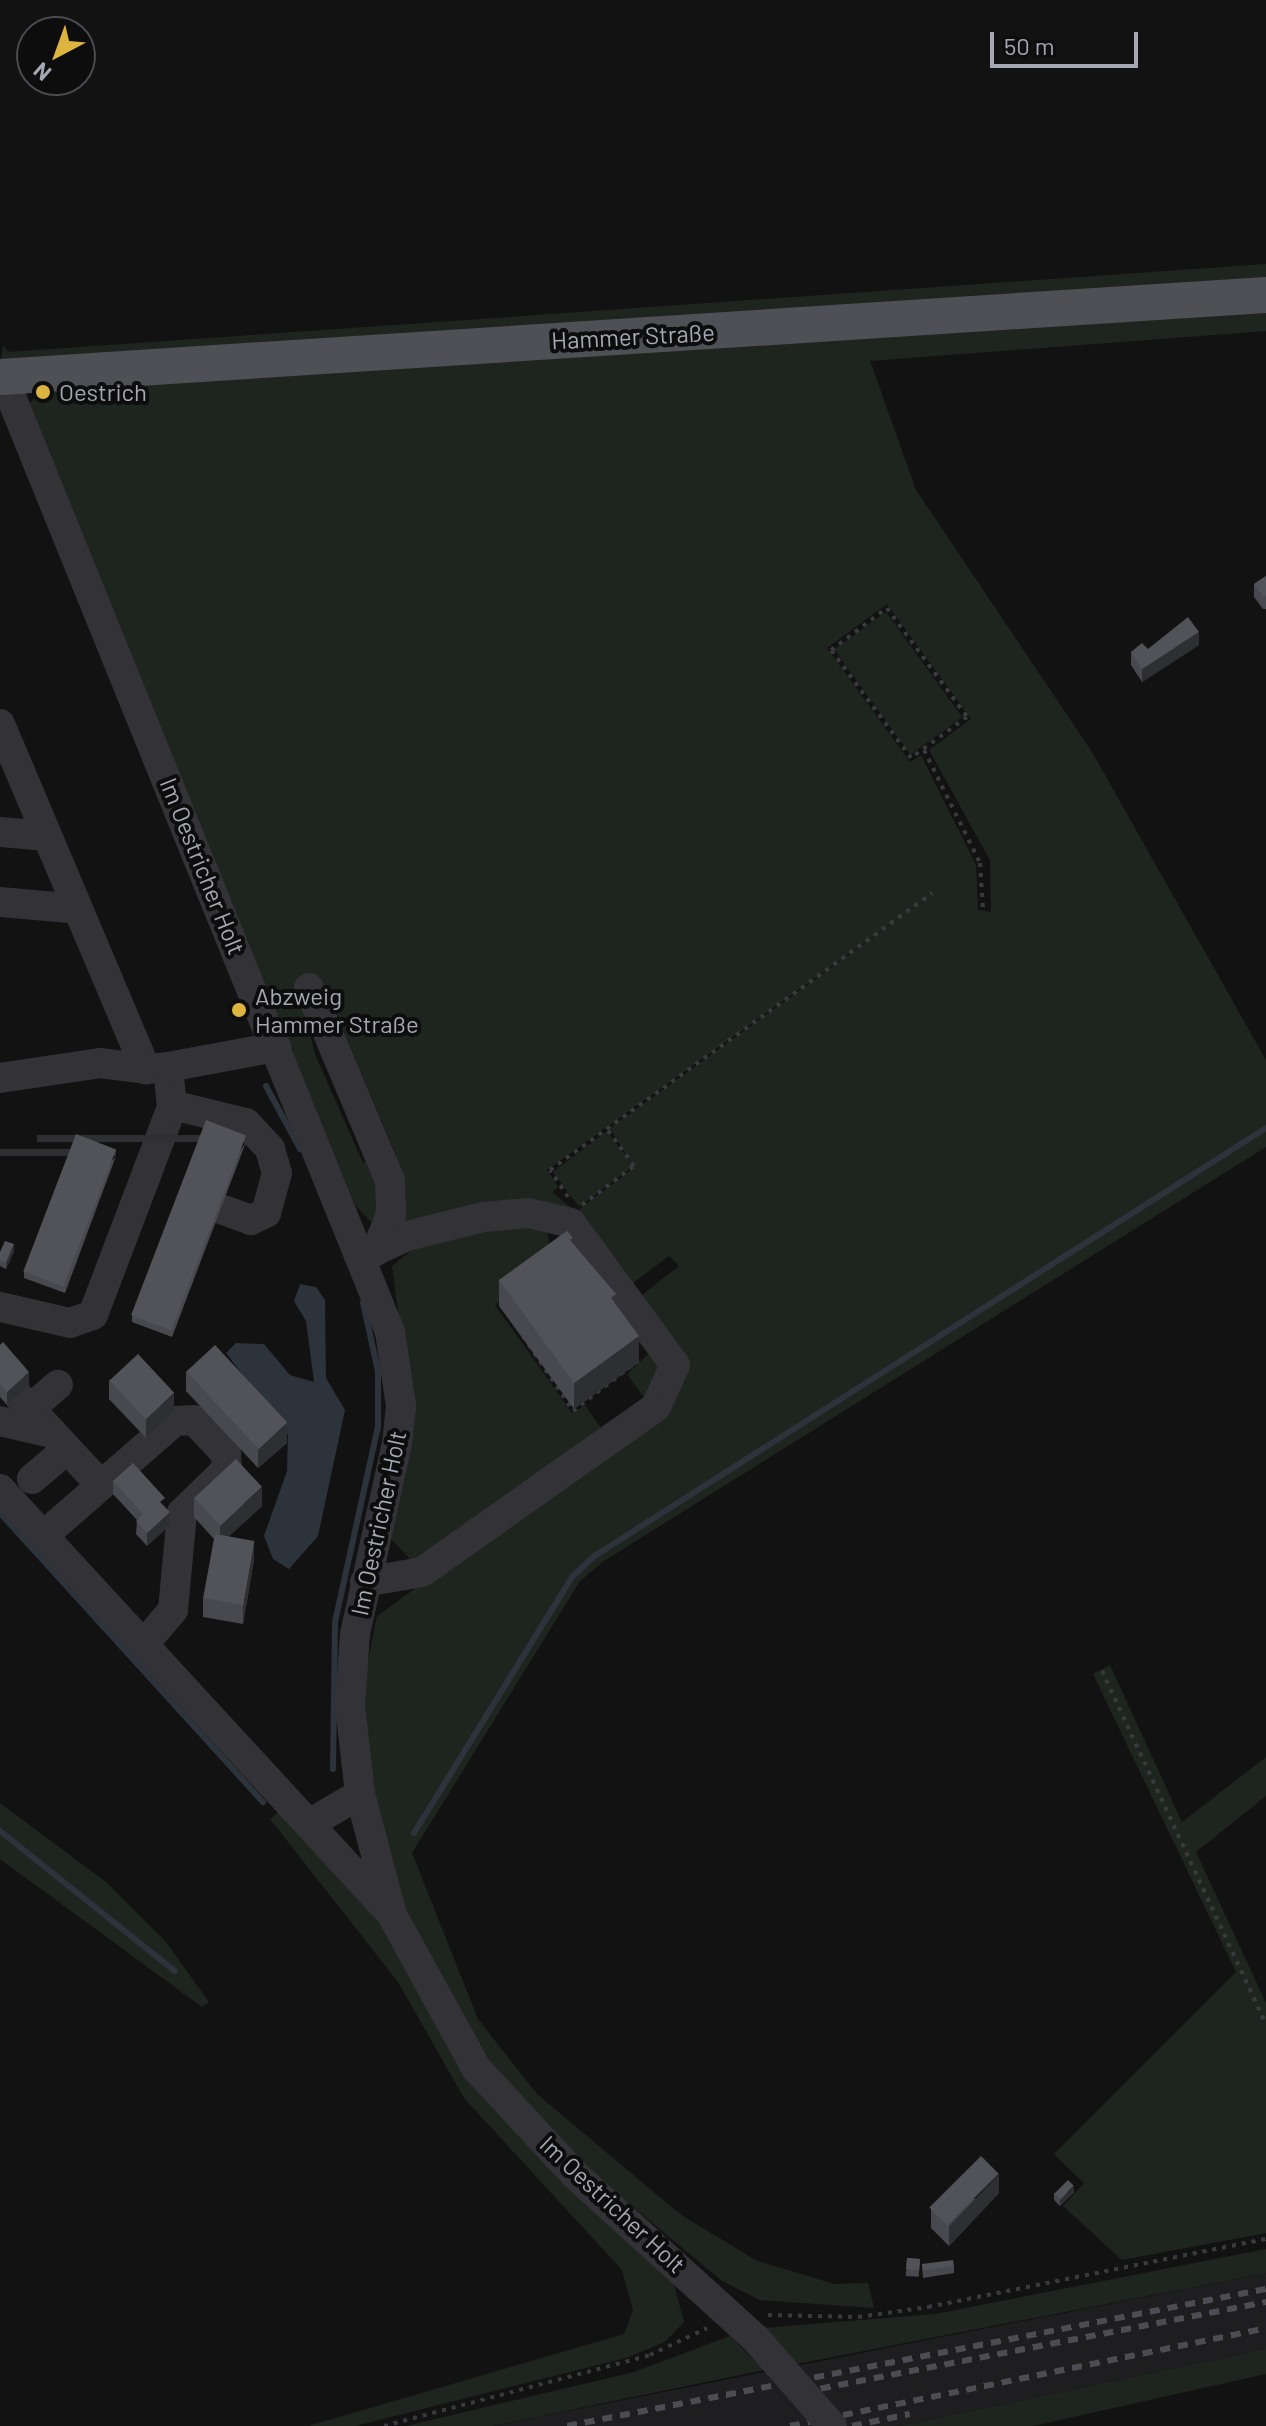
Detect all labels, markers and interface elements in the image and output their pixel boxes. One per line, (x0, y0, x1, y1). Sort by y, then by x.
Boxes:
north arrow (16, 16, 96, 96)
scale bar (994, 16, 1142, 66)
text: 50 m (1004, 31, 1055, 60)
text: N (28, 58, 56, 87)
street label: Hammer Straße (551, 317, 715, 355)
place label: Oestrich (59, 378, 147, 406)
marker: Oestrich (34, 383, 52, 401)
street label: Im Oestricher Holt (154, 773, 252, 959)
place label: Abzweig Hammer Straße (255, 982, 419, 1038)
marker: Abzweig Hammer Straße (230, 1001, 248, 1019)
street label: Im Oestricher Holt (344, 1428, 412, 1618)
street label: Im Oestricher Holt (534, 2129, 692, 2279)

